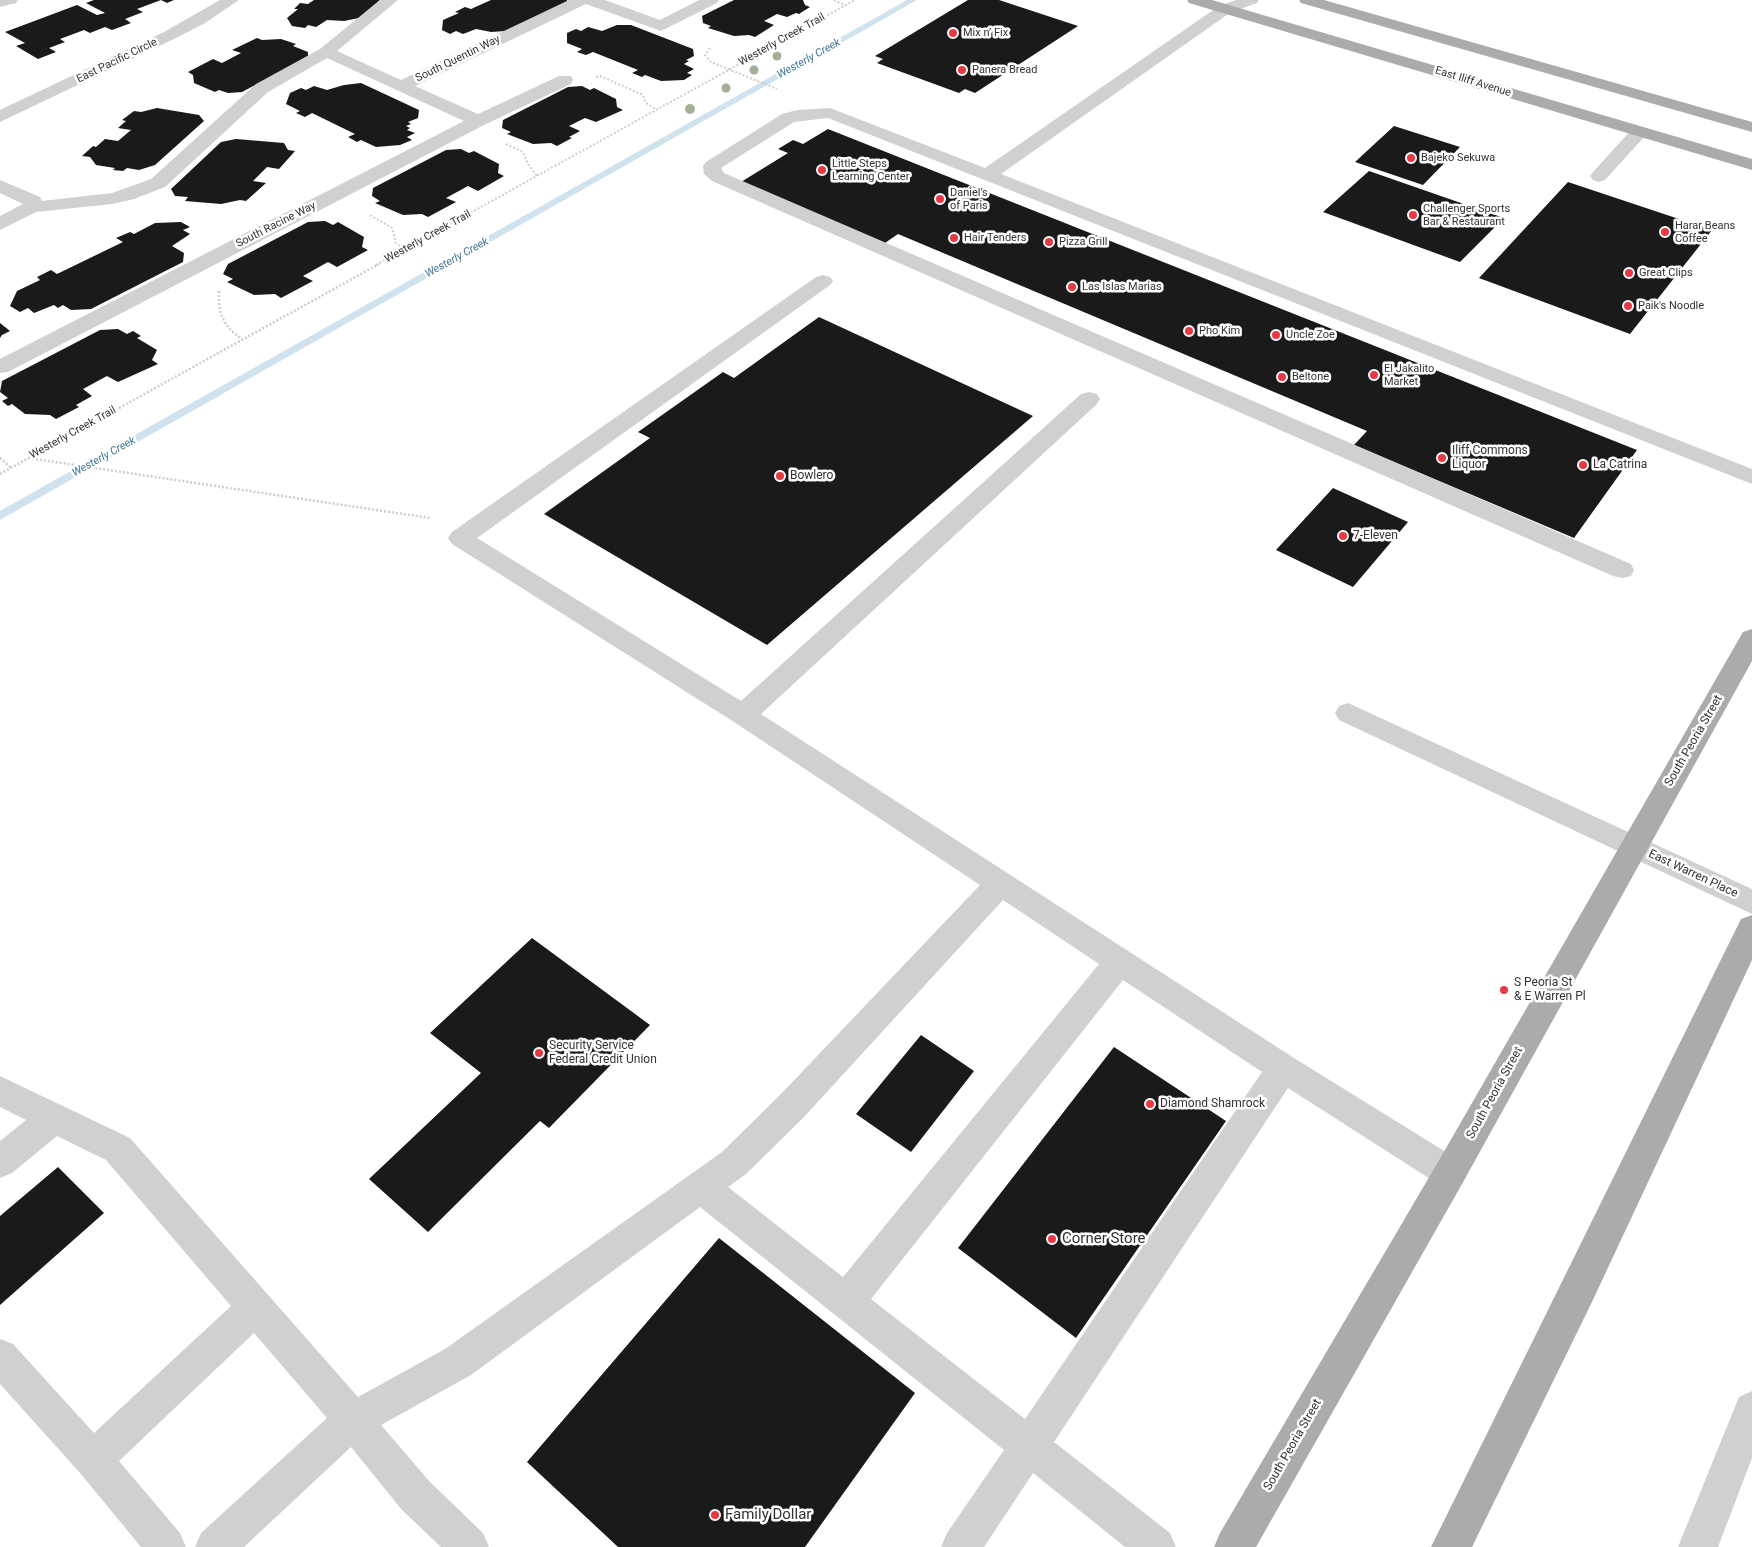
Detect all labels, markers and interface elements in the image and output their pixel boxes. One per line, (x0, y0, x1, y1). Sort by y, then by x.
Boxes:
street label: Westerly Creek Trail (737, 11, 827, 69)
place label: Mix n’ Fix (963, 26, 1008, 40)
marker: Mix n’ Fix (947, 27, 959, 39)
street label: South Quentin Way (414, 33, 502, 85)
street label: East Pacific Circle (75, 36, 159, 86)
water label: Westerly Creek (775, 36, 843, 82)
place label: Panera Bread (972, 63, 1037, 77)
marker: Panera Bread (956, 64, 968, 76)
street label: East Iliff Avenue (1433, 64, 1513, 100)
place label: Bajeko Sekuwa (1421, 151, 1495, 165)
marker: Bajeko Sekuwa (1405, 152, 1417, 164)
place label: Little Steps Learning Center (832, 157, 909, 183)
marker: Little Steps Learning Center (816, 164, 828, 176)
place label: Daniel’s of Paris (950, 186, 988, 212)
marker: Daniel’s of Paris (934, 193, 946, 205)
street label: South Racine Way (234, 199, 318, 251)
place label: Challenger Sports Bar & Restaurant (1423, 202, 1510, 228)
street label: Westerly Creek Trail (383, 208, 473, 266)
marker: Challenger Sports Bar & Restaurant (1407, 209, 1419, 221)
place label: Harar Beans Coffee (1675, 219, 1735, 245)
marker: Harar Beans Coffee (1659, 226, 1671, 238)
place label: Hair Tenders (964, 231, 1026, 245)
marker: Hair Tenders (948, 232, 960, 244)
water label: Westerly Creek (423, 235, 491, 281)
place label: Pizza Grill (1059, 235, 1107, 249)
marker: Pizza Grill (1043, 236, 1055, 248)
place label: Great Clips (1639, 266, 1693, 280)
marker: Great Clips (1623, 267, 1635, 279)
place label: Las Islas Marias (1082, 280, 1162, 294)
marker: Las Islas Marias (1066, 281, 1078, 293)
place label: Paik's Noodle (1638, 299, 1704, 313)
marker: Paik's Noodle (1622, 300, 1634, 312)
place label: Pho Kim (1199, 324, 1240, 338)
marker: Pho Kim (1183, 325, 1195, 337)
place label: Uncle Zoe (1286, 328, 1335, 342)
marker: Uncle Zoe (1270, 329, 1282, 341)
place label: El Jakalito Market (1384, 362, 1434, 388)
marker: El Jakalito Market (1368, 369, 1380, 381)
place label: Beltone (1292, 370, 1329, 384)
marker: Beltone (1276, 371, 1288, 383)
street label: Westerly Creek Trail (28, 404, 118, 462)
water label: Westerly Creek (70, 434, 138, 480)
place label: Iliff Commons Liquor (1452, 444, 1528, 472)
marker: Iliff Commons Liquor (1436, 452, 1448, 464)
place label: La Catrina (1593, 458, 1647, 472)
marker: La Catrina (1577, 459, 1589, 471)
place label: Bowlero (790, 469, 833, 483)
marker: Bowlero (774, 470, 786, 482)
place label: 7-Eleven (1353, 529, 1398, 543)
marker: 7-Eleven (1337, 530, 1349, 542)
street label: South Peoria Street (1662, 693, 1726, 789)
street label: East Warren Place (1646, 847, 1740, 901)
place label: S Peoria St & E Warren Pl (1514, 976, 1586, 1004)
marker: S Peoria St & E Warren Pl (1498, 984, 1510, 996)
place label: Security Service Federal Credit Union (549, 1039, 657, 1067)
street label: South Peoria Street (1464, 1044, 1526, 1142)
marker: Security Service Federal Credit Union (533, 1047, 545, 1059)
place label: Diamond Shamrock (1160, 1097, 1265, 1111)
marker: Diamond Shamrock (1144, 1098, 1156, 1110)
place label: Corner Store (1062, 1230, 1146, 1248)
marker: Corner Store (1046, 1233, 1058, 1245)
street label: South Peoria Street (1261, 1397, 1325, 1493)
place label: Family Dollar (725, 1506, 811, 1524)
marker: Family Dollar (709, 1509, 721, 1521)

